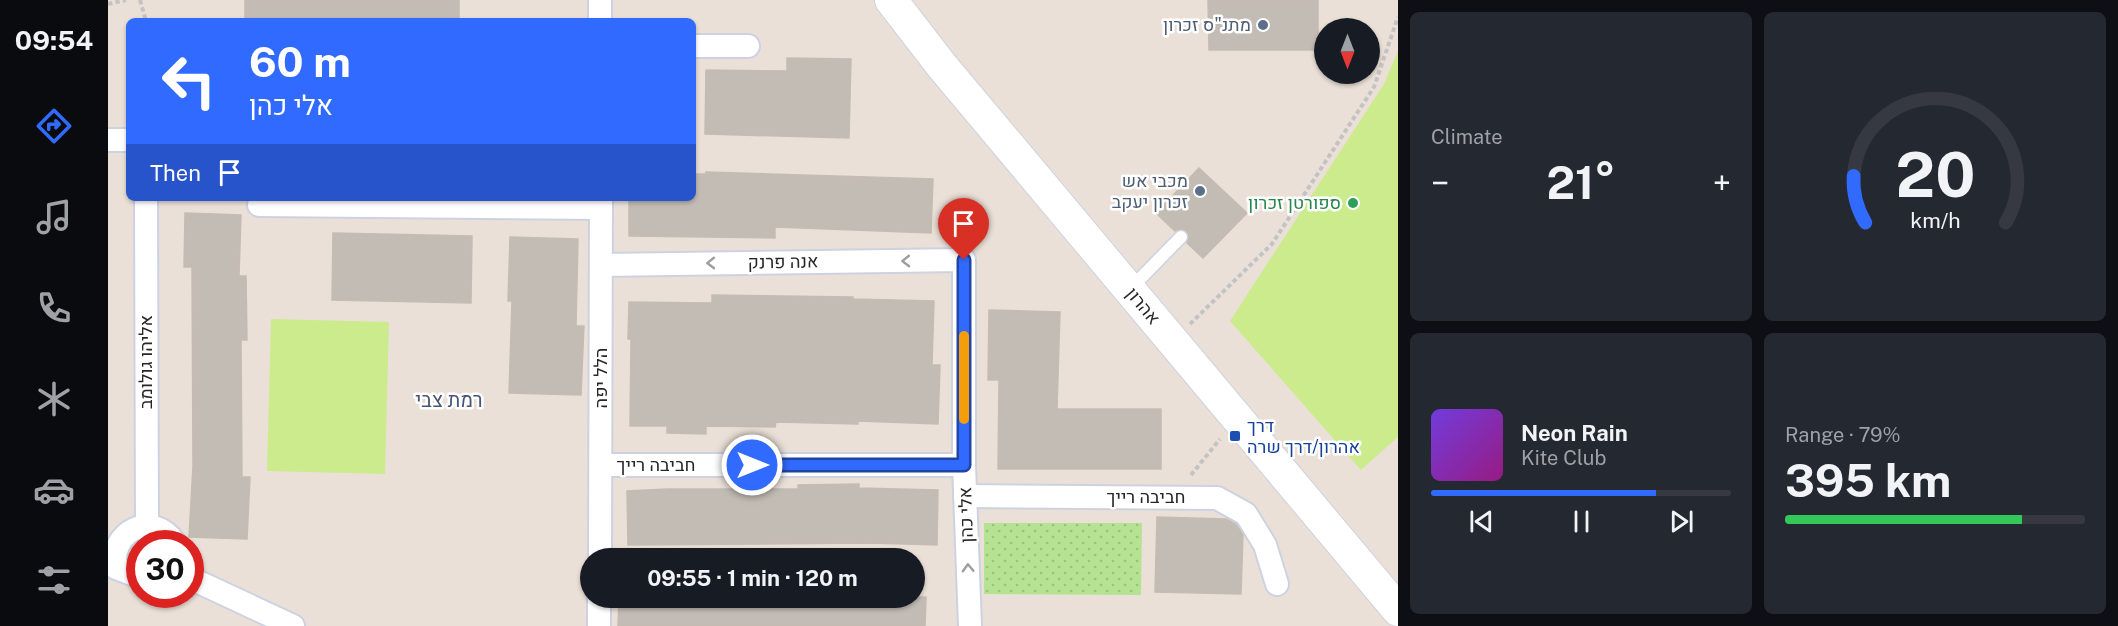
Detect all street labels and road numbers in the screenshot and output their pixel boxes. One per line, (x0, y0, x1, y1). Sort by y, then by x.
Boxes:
street label: אנה פרנק (747, 250, 819, 273)
street label: אהרון (1122, 283, 1165, 328)
street label: אליהו גולומב (135, 315, 156, 409)
street label: הלל יפה (590, 348, 611, 408)
street label: חביבה רייך (617, 454, 695, 475)
street label: חביבה רייך (1107, 486, 1185, 507)
street label: אלי כהן (954, 487, 977, 543)

